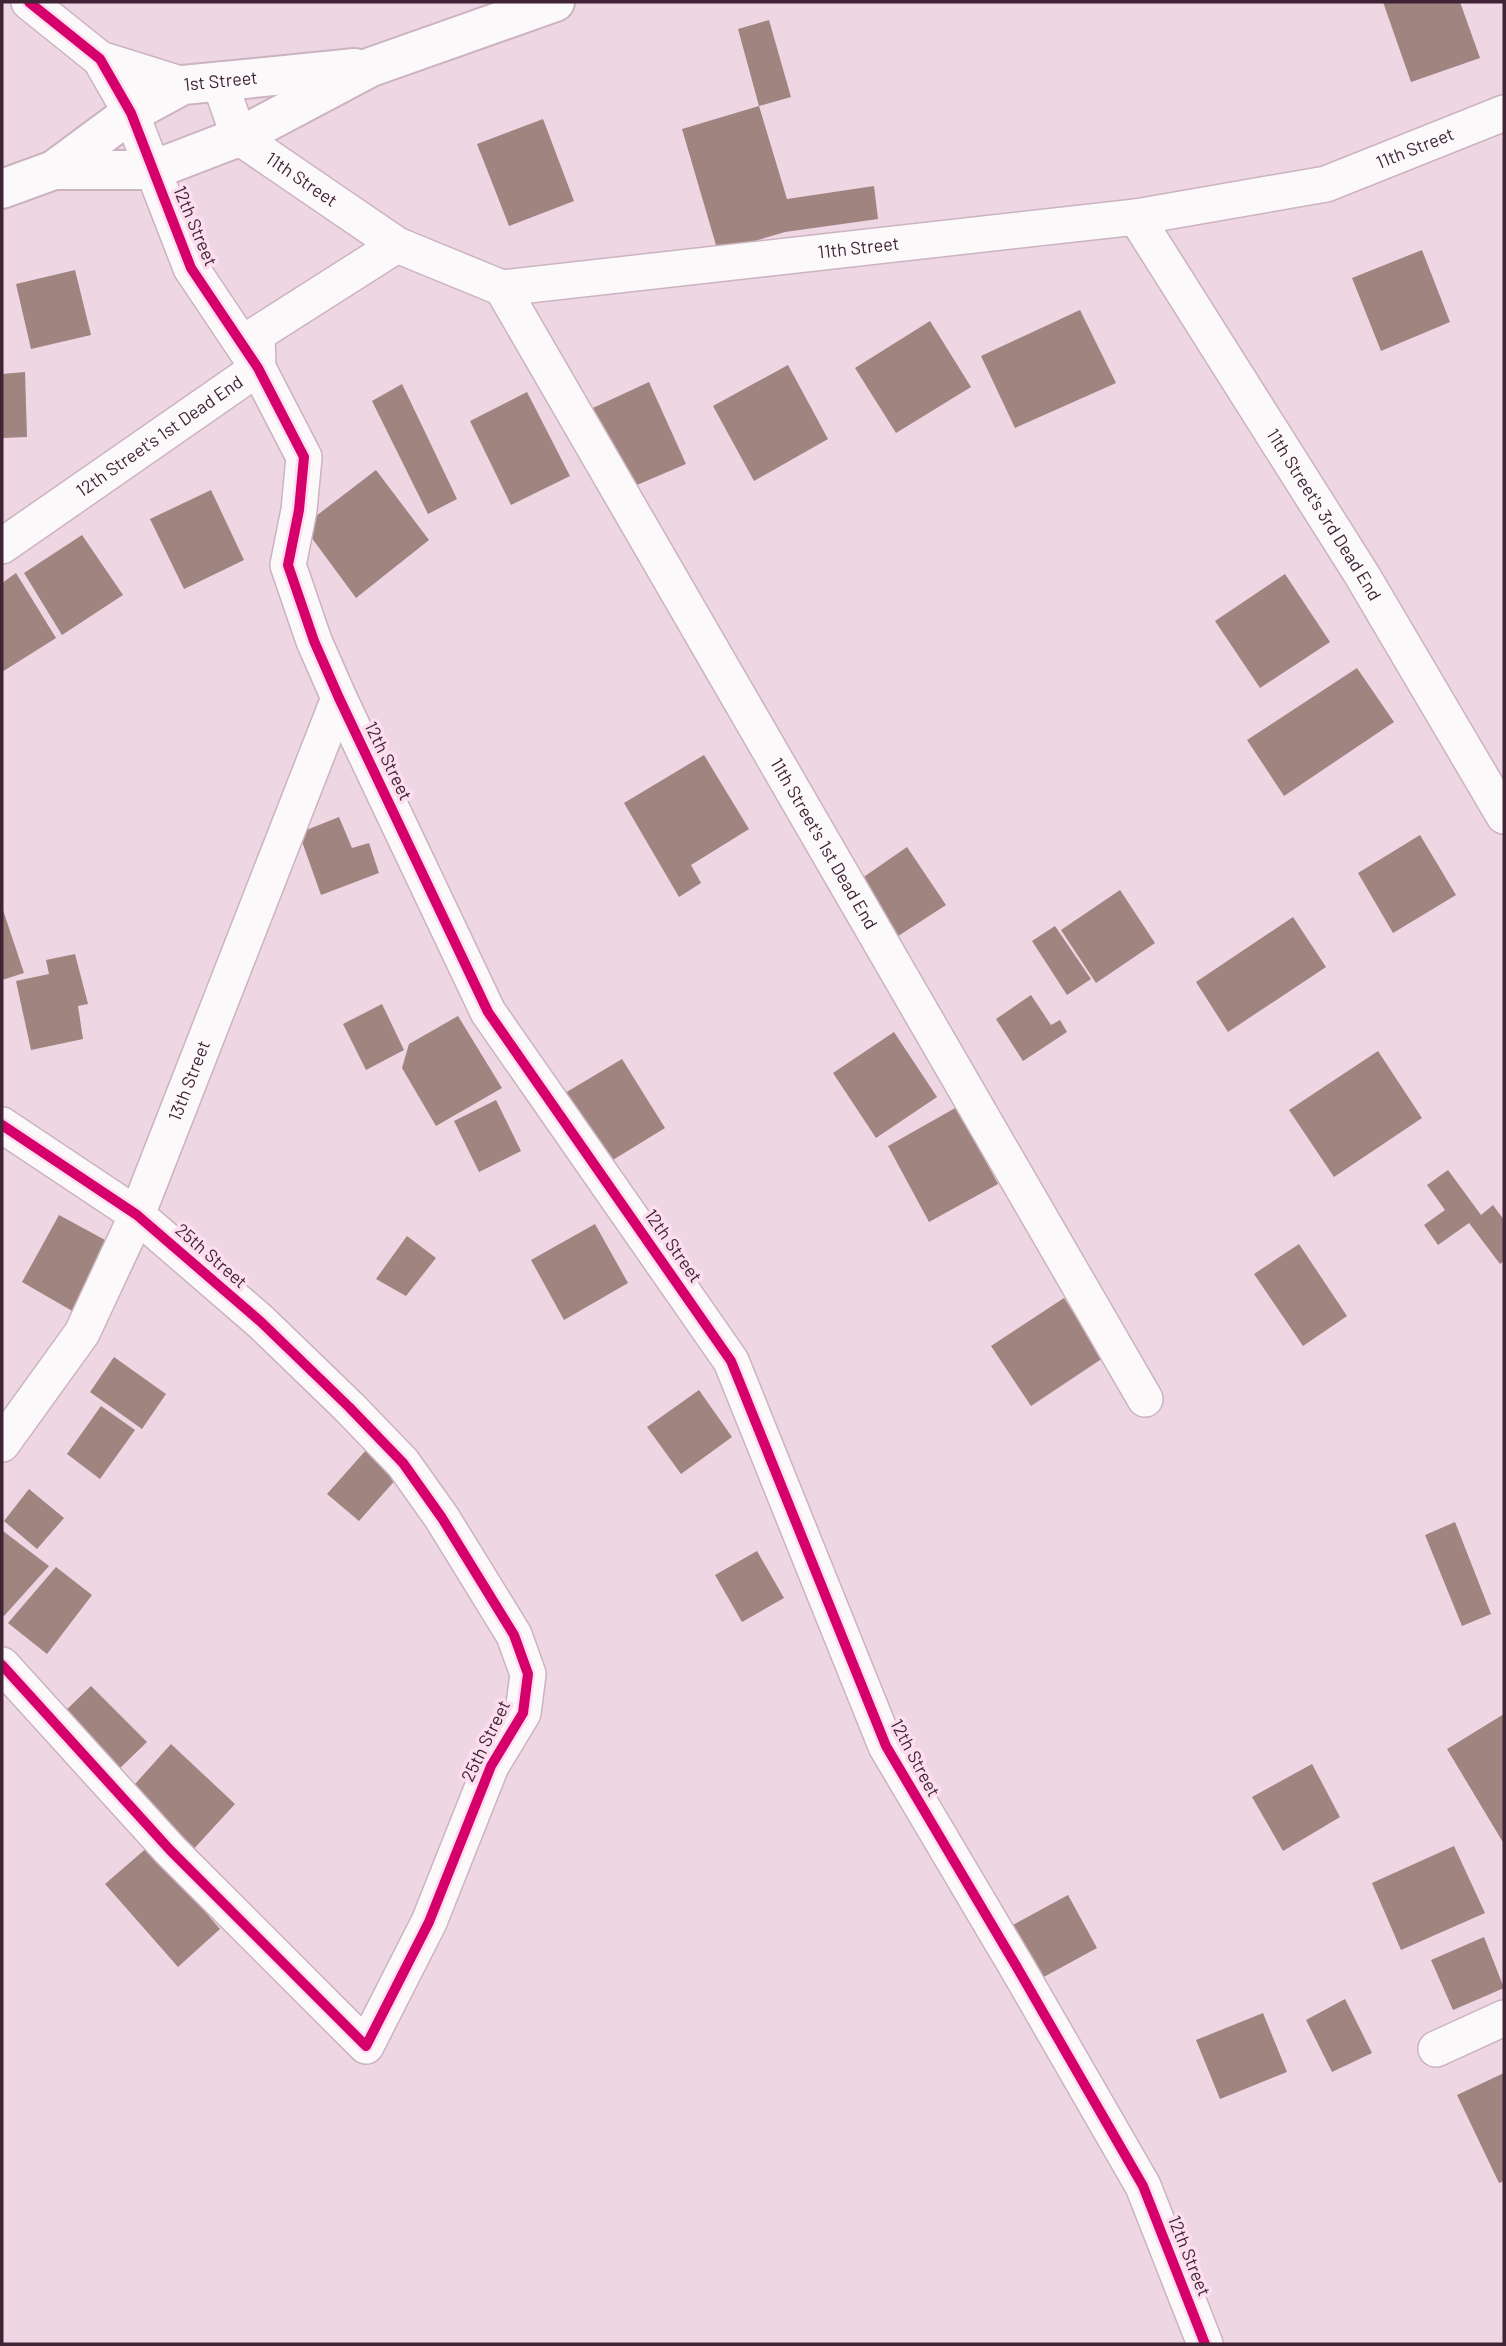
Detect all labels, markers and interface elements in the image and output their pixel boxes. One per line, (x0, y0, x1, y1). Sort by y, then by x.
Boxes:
street label: 1st Street (182, 66, 259, 95)
street label: 11th Street (1373, 122, 1457, 173)
street label: 11th Street (262, 147, 342, 211)
street label: 12th Street (169, 182, 223, 269)
street label: 11th Street (817, 232, 900, 263)
street label: 12th Street's 1st Dead End (72, 370, 247, 501)
street label: 11th Street's 3rd Dead End (1262, 424, 1387, 604)
street label: 12th Street (360, 718, 417, 804)
street label: 11th Street's 1st Dead End (766, 753, 883, 933)
street label: 13th Street (163, 1037, 214, 1124)
street label: 12th Street (640, 1204, 707, 1287)
street label: 25th Street (171, 1218, 252, 1292)
street label: 25th Street (456, 1696, 514, 1785)
street label: 12th Street (886, 1715, 946, 1800)
street label: 12th Street (1164, 2212, 1216, 2299)

